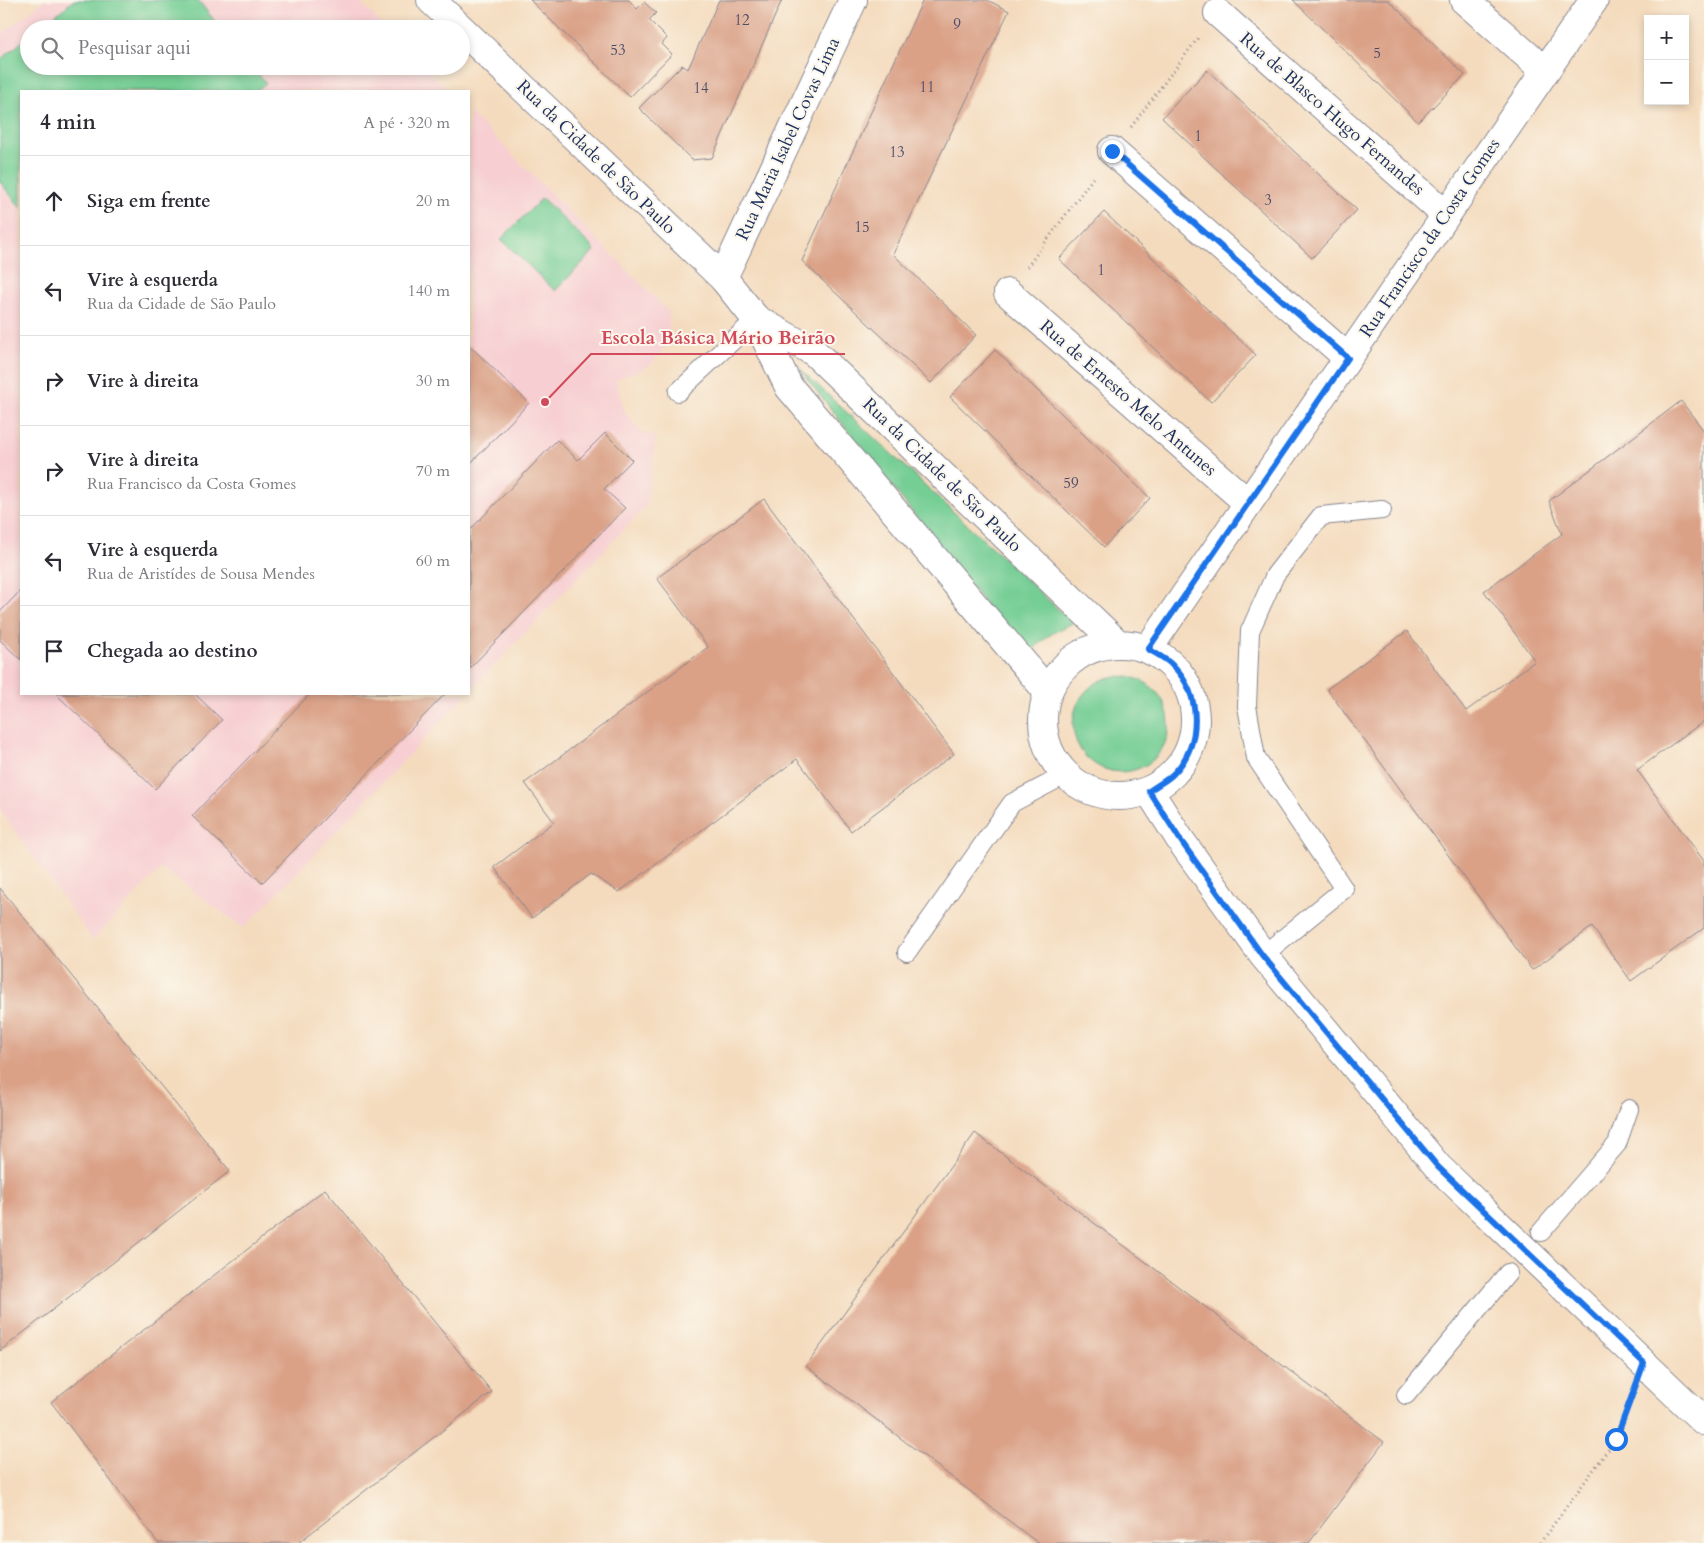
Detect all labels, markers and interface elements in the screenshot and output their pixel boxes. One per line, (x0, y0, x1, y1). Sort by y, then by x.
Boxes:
house number: 12 (734, 10, 750, 30)
house number: 9 (953, 14, 961, 34)
map controls (1644, 15, 1689, 105)
button: + (1644, 15, 1689, 60)
search box (20, 20, 470, 75)
street label: Rua de Blasco Hugo Fernandes (1234, 27, 1430, 201)
street label: Rua Maria Isabel Covas Lima (730, 33, 846, 245)
icon: search (38, 34, 66, 62)
text: Pesquisar aqui (78, 35, 191, 61)
house number: 53 (610, 40, 626, 60)
house number: 5 (1373, 43, 1381, 63)
button: − (1644, 60, 1689, 105)
street label: Rua da Cidade de São Paulo (511, 74, 681, 240)
house number: 11 (919, 77, 935, 97)
house number: 14 (693, 78, 709, 98)
text: 4 min (40, 108, 96, 137)
text: A pé · 320 m (363, 112, 450, 134)
house number: 1 (1194, 126, 1202, 146)
street label: Rua Francisco da Costa Gomes (1354, 133, 1506, 343)
route end (1101, 140, 1124, 163)
house number: 13 (889, 142, 905, 162)
icon: ahead (40, 187, 68, 215)
text: Siga em frente (87, 188, 211, 214)
text: 20 m (416, 190, 450, 212)
house number: 3 (1264, 190, 1272, 210)
house number: 15 (854, 217, 870, 237)
house number: 1 (1097, 260, 1105, 280)
text: Vire à esquerda (87, 267, 218, 293)
icon: left (40, 277, 68, 305)
text: 140 m (408, 280, 450, 302)
text: Rua da Cidade de São Paulo (87, 293, 276, 315)
street label: Rua de Ernesto Melo Antunes (1034, 314, 1222, 482)
callout: Escola Básica Mário Beirão (591, 320, 845, 354)
text: Escola Básica Mário Beirão (601, 325, 835, 351)
icon: right (40, 367, 68, 395)
text: Vire à direita (87, 368, 199, 394)
text: 30 m (416, 370, 450, 392)
street label: Rua da Cidade de São Paulo (857, 392, 1027, 558)
text: Vire à direita (87, 447, 199, 473)
icon: right (40, 457, 68, 485)
text: 70 m (416, 460, 450, 482)
text: Rua Francisco da Costa Gomes (87, 473, 296, 495)
house number: 59 (1063, 473, 1079, 493)
text: Vire à esquerda (87, 537, 218, 563)
icon: left (40, 547, 68, 575)
text: 60 m (416, 550, 450, 572)
text: Rua de Aristídes de Sousa Mendes (87, 563, 315, 585)
icon: arrive (40, 637, 68, 665)
text: Chegada ao destino (87, 638, 258, 664)
route start (1605, 1428, 1628, 1451)

